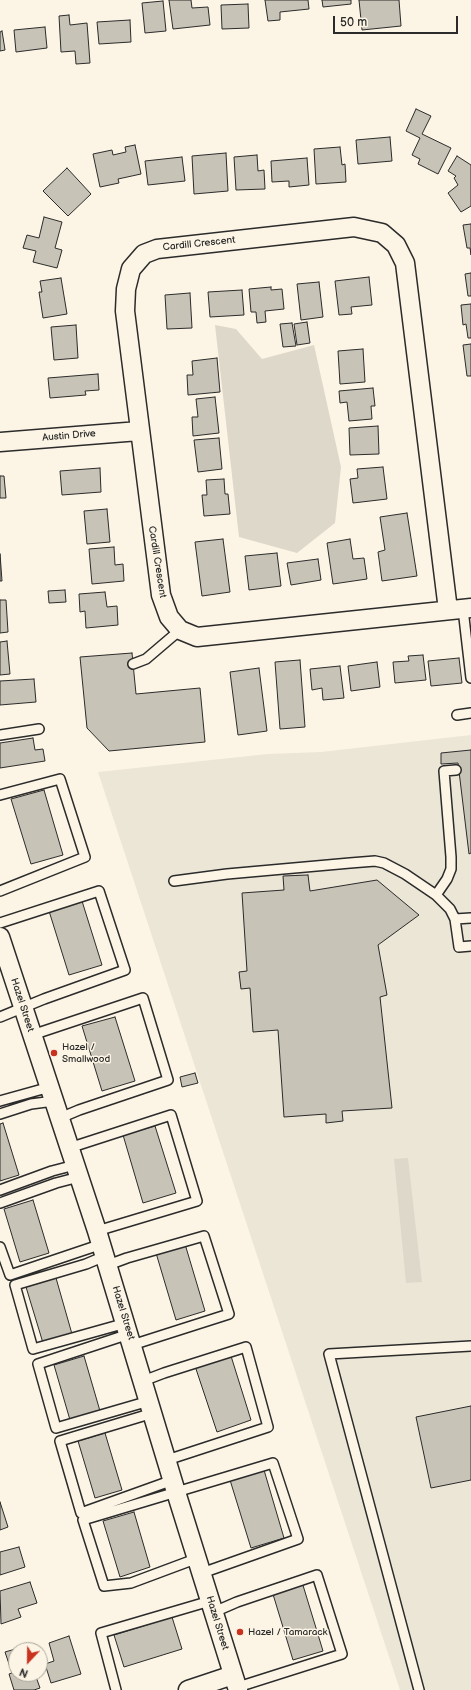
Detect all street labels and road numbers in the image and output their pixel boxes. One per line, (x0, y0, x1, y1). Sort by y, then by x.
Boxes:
street label: Cardill Crescent (162, 234, 236, 254)
street label: Austin Drive (42, 428, 96, 444)
street label: Cardill Crescent (145, 525, 169, 599)
street label: Hazel Street (8, 977, 36, 1033)
street label: Hazel Street (109, 1285, 137, 1341)
street label: Hazel Street (203, 1595, 231, 1651)

